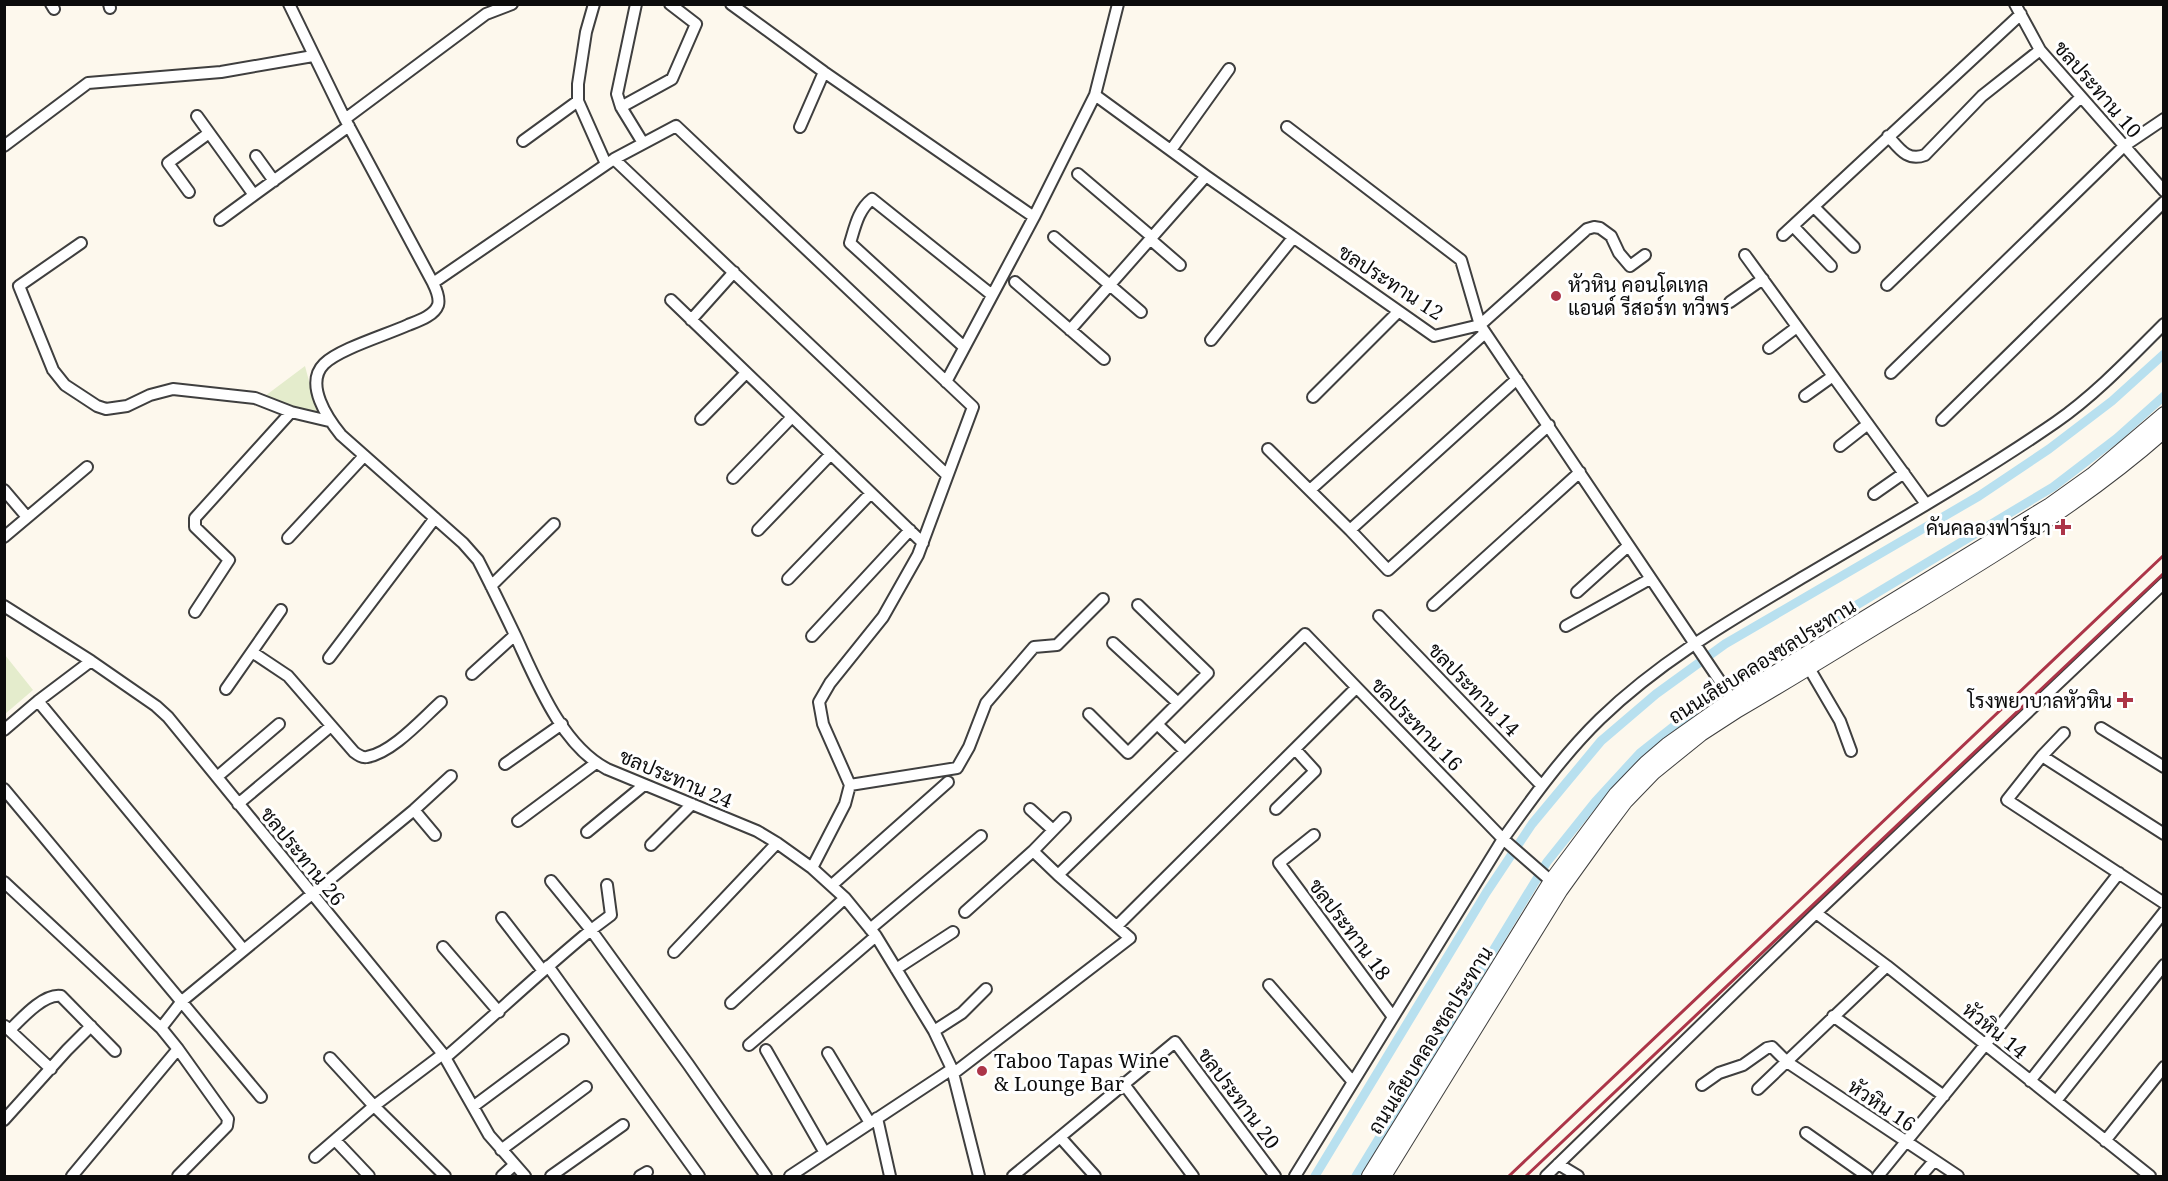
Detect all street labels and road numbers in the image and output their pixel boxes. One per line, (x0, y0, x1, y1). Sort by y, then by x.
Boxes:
street label: ชลประทาน 10 (2048, 35, 2148, 143)
street label: ชลประทาน 12 (1333, 238, 1449, 326)
street label: ถนนเลียบคลองชลประทาน (1663, 592, 1861, 730)
street label: ชลประทาน 14 (1422, 636, 1526, 742)
street label: ชลประทาน 16 (1365, 671, 1469, 777)
street label: ชลประทาน 24 (615, 742, 737, 814)
street label: ชลประทาน 26 (255, 801, 351, 911)
street label: ชลประทาน 18 (1303, 873, 1397, 985)
street label: ถนนเลียบคลองชลประทาน (1361, 941, 1499, 1139)
street label: หัวหิน 14 (1957, 996, 2033, 1064)
street label: ชลประทาน 20 (1192, 1042, 1286, 1154)
street label: หัวหิน 16 (1843, 1073, 1921, 1137)

